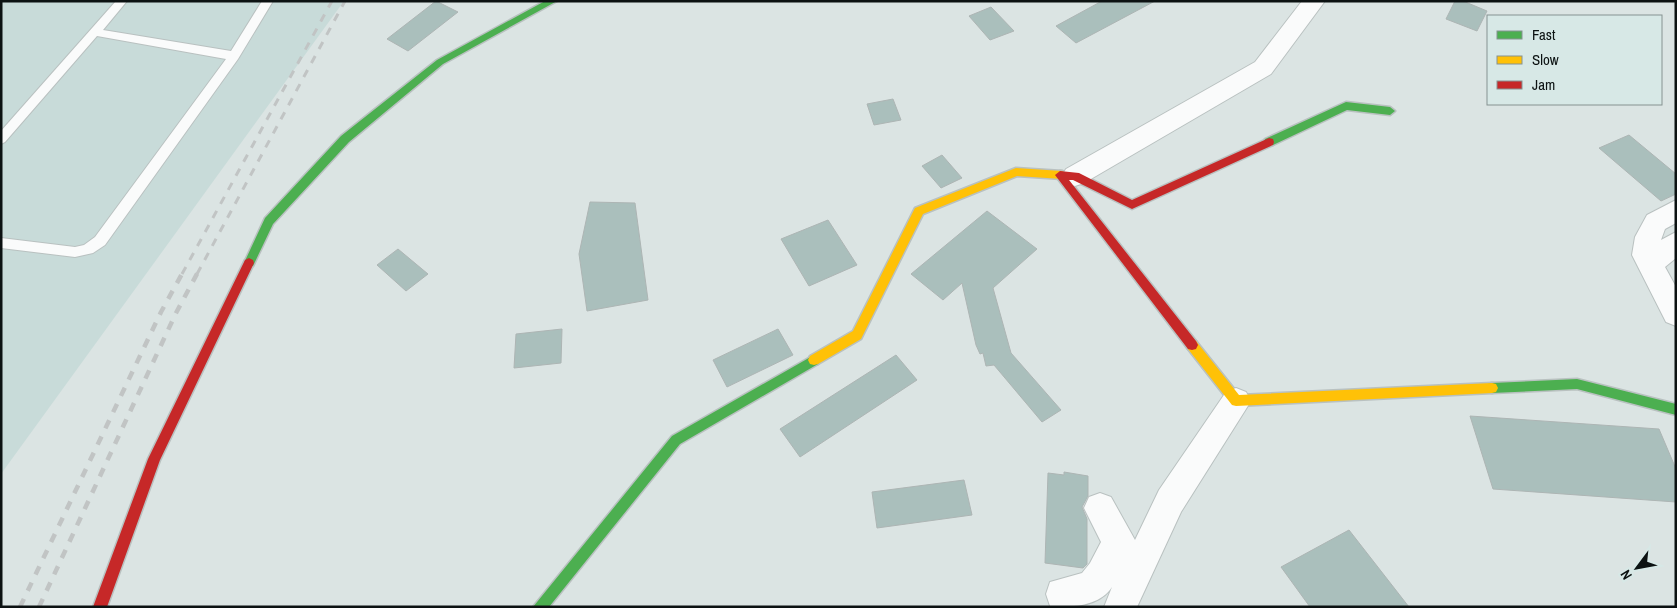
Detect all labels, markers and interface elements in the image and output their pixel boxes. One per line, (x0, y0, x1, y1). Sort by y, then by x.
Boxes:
legend (1487, 15, 1662, 105)
text: Fast (1532, 24, 1556, 45)
text: Slow (1532, 49, 1559, 70)
text: Jam (1532, 74, 1555, 95)
north arrow (1612, 543, 1662, 593)
text: N (1616, 567, 1636, 583)

